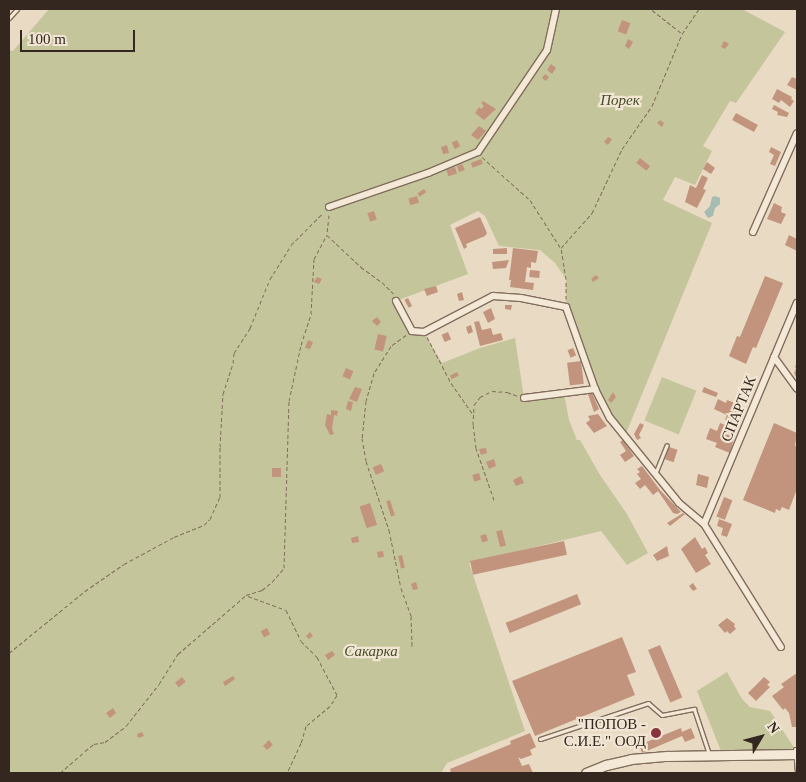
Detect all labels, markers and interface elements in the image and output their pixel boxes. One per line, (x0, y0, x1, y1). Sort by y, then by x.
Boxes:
scale bar (22, 20, 138, 52)
text: 100 m (28, 31, 66, 47)
park label: Порек (600, 92, 640, 110)
street label: СПАРТАК (718, 373, 760, 445)
park label: Сакарка (344, 643, 398, 661)
north arrow (736, 712, 786, 762)
place label: "ПОПОВ - С.И.Е." ООД (564, 715, 646, 750)
text: N (764, 719, 782, 736)
marker: "ПОПОВ - С.И.Е." ООД (650, 727, 662, 739)

